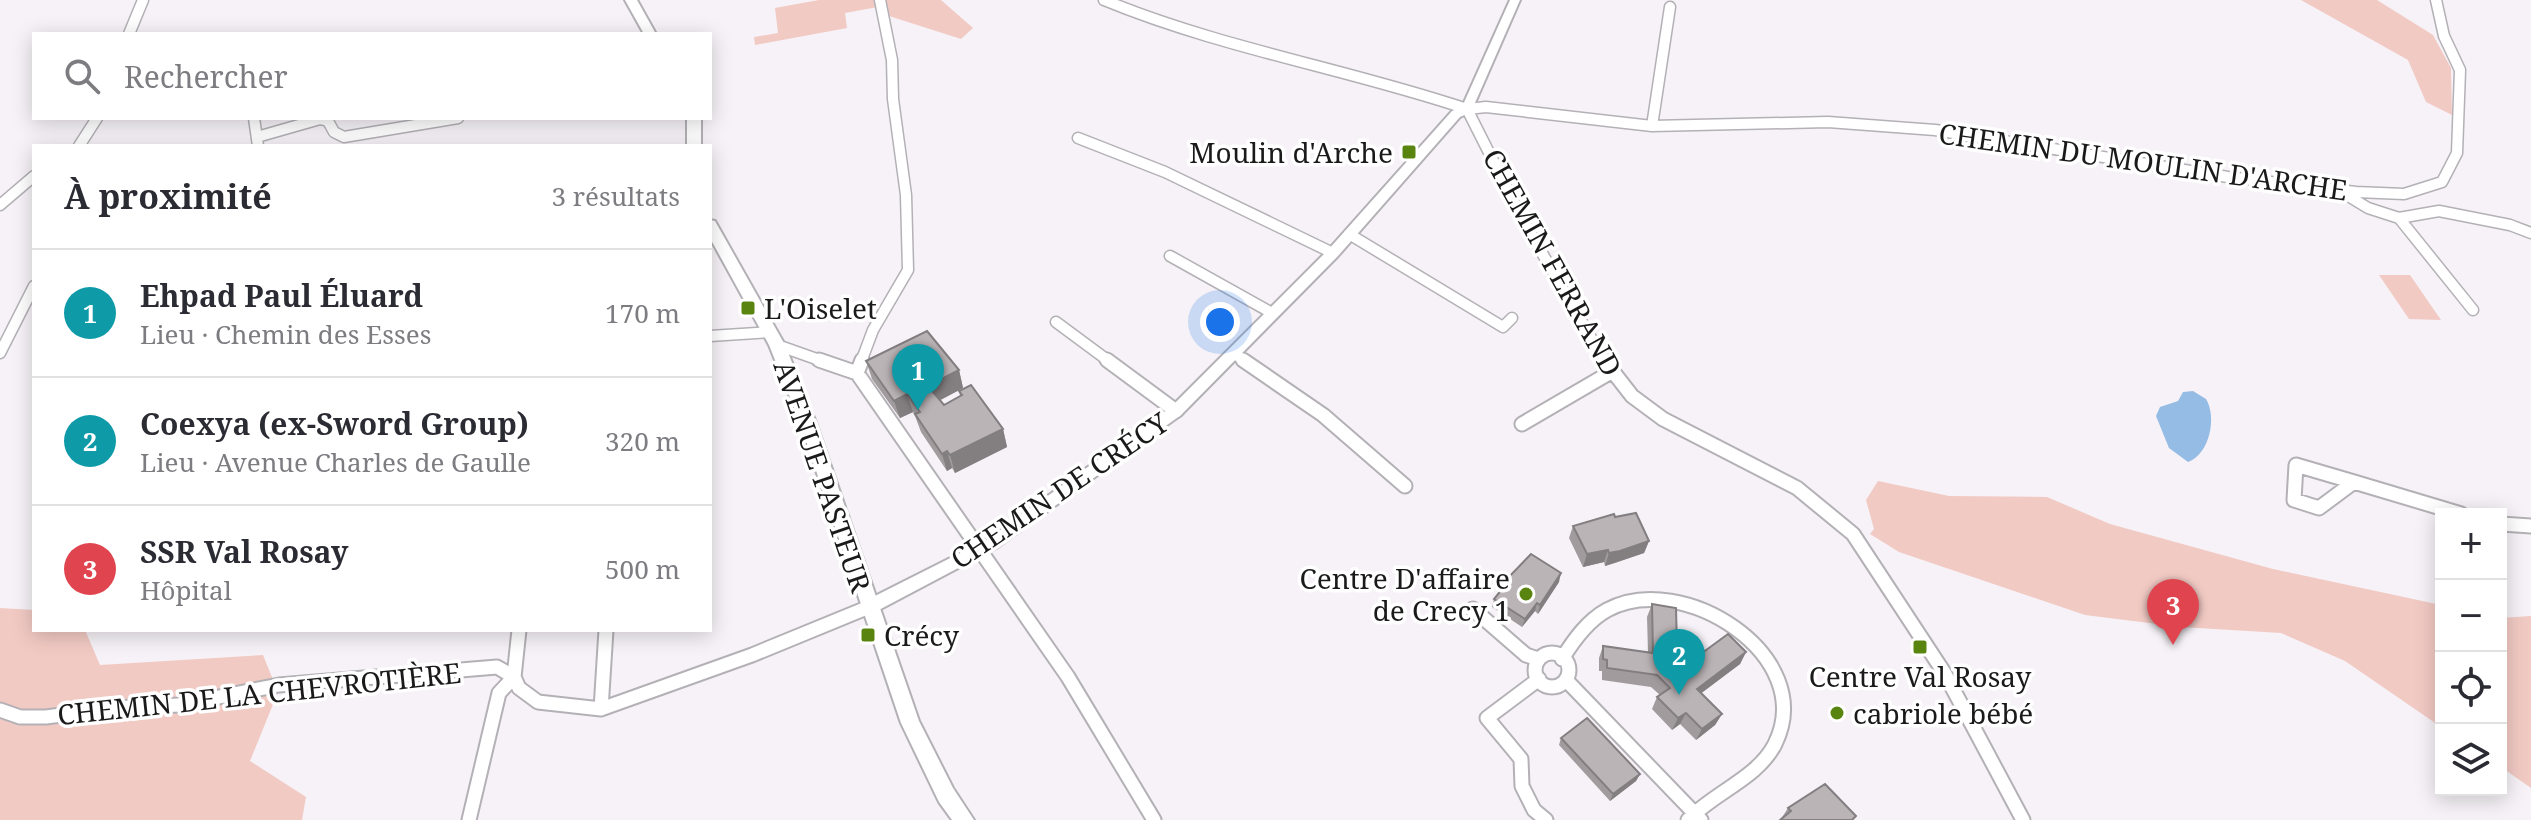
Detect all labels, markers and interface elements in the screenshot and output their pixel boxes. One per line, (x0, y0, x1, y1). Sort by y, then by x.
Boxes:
search box (32, 32, 712, 120)
icon: search (60, 54, 104, 98)
text: Rechercher (124, 56, 288, 97)
street label: CHEMIN DU MOULIN D'ARCHE (1936, 114, 2350, 208)
place label: Moulin d'Arche (1189, 133, 1393, 171)
street label: CHEMIN FERRAND (1475, 142, 1631, 382)
marker: Moulin d'Arche (1400, 143, 1418, 161)
text: À proximité (64, 173, 272, 219)
text: 3 résultats (552, 178, 680, 214)
text: Ehpad Paul Éluard (140, 275, 423, 316)
place label: L'Oiselet (764, 289, 877, 327)
text: 1 (83, 295, 97, 331)
text: 170 m (605, 295, 680, 331)
marker: L'Oiselet (739, 299, 757, 317)
your location (1200, 302, 1240, 342)
text: Lieu · Chemin des Esses (140, 316, 431, 352)
pin: 1 (892, 344, 944, 410)
street label: AVENUE PASTEUR (765, 355, 881, 598)
text: Coexya (ex-Sword Group) (140, 403, 529, 444)
street label: CHEMIN DE CRÉCY (943, 403, 1176, 577)
text: 2 (83, 423, 97, 459)
text: 320 m (605, 423, 680, 459)
text: Lieu · Avenue Charles de Gaulle (140, 444, 531, 480)
map controls (2435, 508, 2507, 796)
button: + (2435, 508, 2507, 580)
text: SSR Val Rosay (140, 531, 348, 572)
text: 3 (83, 551, 97, 587)
text: 500 m (605, 551, 680, 587)
place label: Centre D'affaire de Crecy 1 (1299, 559, 1510, 629)
text: Hôpital (140, 572, 232, 608)
pin: 3 (2147, 579, 2199, 645)
button: − (2435, 580, 2507, 652)
marker: Centre D'affaire de Crecy 1 (1517, 585, 1535, 603)
place label: Crécy (884, 616, 959, 654)
marker: Crécy (859, 626, 877, 644)
pin: 2 (1653, 629, 1705, 695)
marker: Centre Val Rosay (1911, 638, 1929, 656)
button: locate (2435, 652, 2507, 724)
street label: CHEMIN DE LA CHEVROTIÈRE (55, 653, 463, 733)
place label: Centre Val Rosay (1809, 657, 2032, 695)
place label: cabriole bébé (1853, 694, 2033, 732)
marker: cabriole bébé (1828, 704, 1846, 722)
button: layers (2435, 724, 2507, 796)

